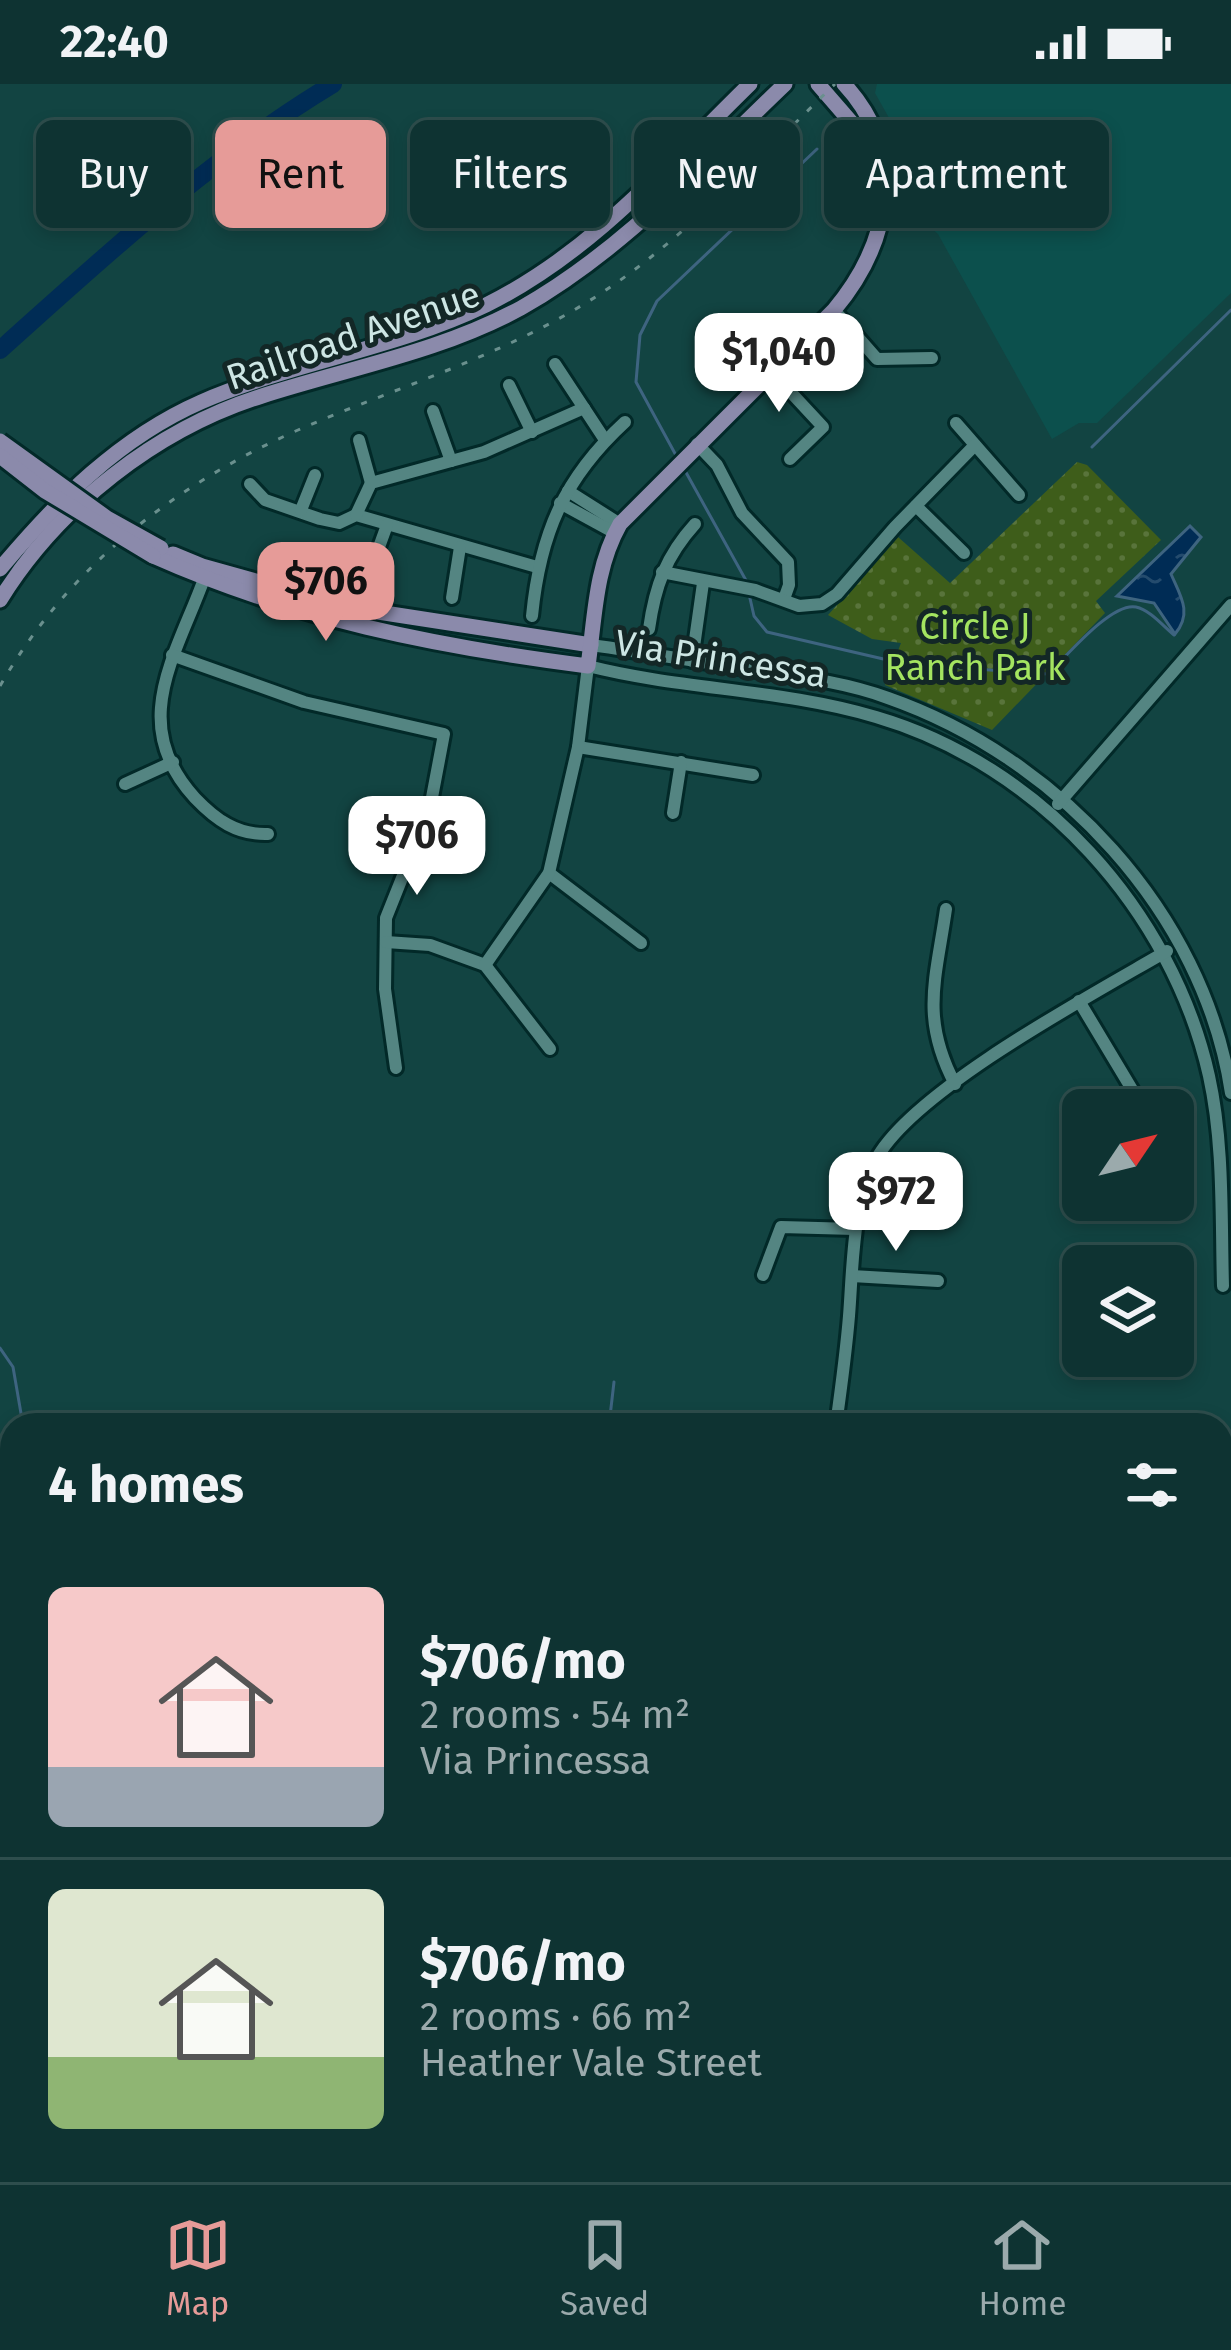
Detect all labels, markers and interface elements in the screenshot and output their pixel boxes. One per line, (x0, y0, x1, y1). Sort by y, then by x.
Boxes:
text: 22:40 (60, 15, 169, 69)
chip: Buy (36, 120, 191, 228)
chip: Rent (215, 120, 386, 228)
chip: Filters (410, 120, 610, 228)
chip: New (634, 120, 800, 228)
chip: Apartment (824, 120, 1109, 228)
street label: Railroad Avenue (221, 272, 486, 400)
pin: $1,040 (681, 313, 877, 415)
text: $1,040 (722, 329, 836, 375)
pin: $706 (255, 542, 397, 644)
text: $706 (284, 558, 368, 604)
park label: Circle J Ranch Park (885, 605, 1066, 690)
street label: Via Princessa (612, 621, 830, 697)
pin: $706 (346, 796, 488, 898)
text: $706 (375, 812, 459, 858)
north arrow (1062, 1089, 1194, 1221)
map controls (1062, 1089, 1194, 1377)
pin: $972 (825, 1152, 967, 1254)
text: $972 (856, 1168, 936, 1214)
button: layers (1062, 1245, 1194, 1377)
icon: filters (1119, 1452, 1185, 1518)
text: 4 homes (48, 1454, 244, 1516)
text: $706/mo (420, 1630, 626, 1692)
icon: home (144, 1635, 288, 1779)
text: 2 rooms · 54 m² (420, 1692, 690, 1738)
text: Via Princessa (420, 1738, 651, 1784)
text: $706/mo (420, 1932, 626, 1994)
icon: home (144, 1937, 288, 2081)
text: 2 rooms · 66 m² (420, 1994, 691, 2040)
text: Heather Vale Street (420, 2040, 762, 2086)
tab: Map (165, 2212, 231, 2324)
tab: Saved (560, 2212, 649, 2324)
tab: Home (978, 2212, 1066, 2324)

